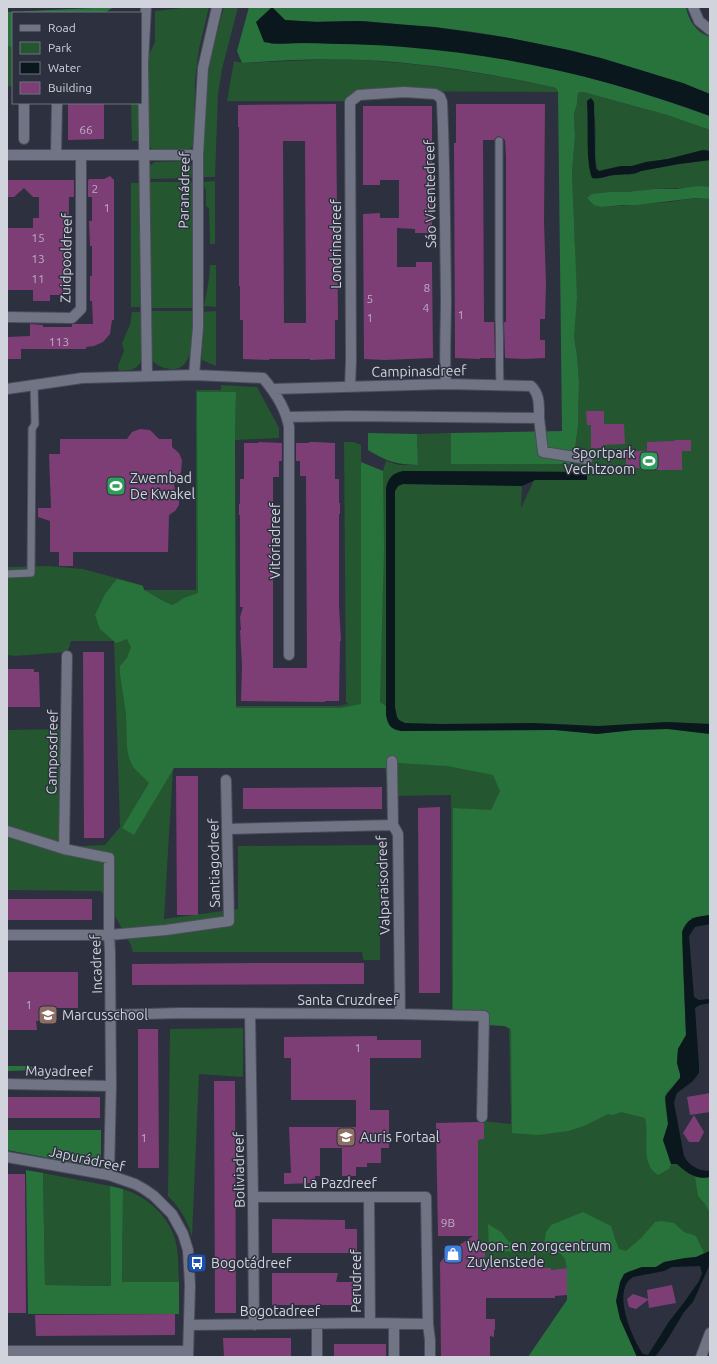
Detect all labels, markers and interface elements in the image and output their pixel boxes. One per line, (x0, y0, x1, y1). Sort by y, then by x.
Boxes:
legend (12, 12, 142, 104)
text: Road (48, 21, 76, 34)
text: Park (48, 41, 72, 54)
text: Water (48, 61, 81, 74)
text: Building (48, 81, 92, 94)
house number: 66 (79, 123, 93, 136)
street label: Sáo Vicentedreef (421, 139, 439, 248)
street label: Paranádreef (175, 151, 193, 229)
house number: 2 (92, 182, 98, 195)
street label: Londrinadreef (328, 199, 344, 289)
house number: 1 (104, 201, 110, 214)
street label: Zuidpooldreef (57, 212, 75, 303)
house number: 15 (31, 231, 45, 244)
house number: 13 (31, 252, 45, 265)
house number: 11 (31, 272, 45, 285)
house number: 8 (424, 281, 431, 294)
house number: 5 (367, 292, 373, 305)
house number: 4 (423, 301, 430, 314)
house number: 1 (458, 308, 464, 321)
house number: 1 (367, 311, 373, 324)
house number: 113 (49, 335, 69, 348)
street label: Campinasdreef (371, 362, 467, 380)
place label: Sportpark Vechtzoom (564, 445, 635, 477)
sports icon: Sportpark Vechtzoom (638, 450, 660, 472)
place label: Zwembad De Kwakel (130, 470, 195, 502)
sports icon: Zwembad De Kwakel (105, 475, 127, 497)
street label: Vitóriadreef (267, 502, 283, 579)
street label: Camposdreef (43, 709, 61, 794)
street label: Santiagodreef (205, 818, 223, 908)
street label: Valparaisodreef (373, 834, 393, 935)
street label: Incadreef (87, 933, 105, 994)
street label: Santa Cruzdreef (298, 992, 399, 1008)
house number: 1 (26, 998, 32, 1011)
school or university icon: Marcusschool (37, 1004, 59, 1026)
place label: Marcusschool (62, 1007, 148, 1023)
house number: 1 (355, 1041, 361, 1054)
street label: Mayadreef (25, 1062, 94, 1080)
school or university icon: Auris Fortaal (335, 1126, 357, 1148)
place label: Auris Fortaal (360, 1129, 440, 1145)
house number: 1 (141, 1131, 147, 1144)
street label: Boliviadreef (230, 1131, 248, 1208)
street label: Japurádreef (48, 1143, 127, 1175)
street label: La Pazdreef (303, 1175, 377, 1191)
house number: 9B (441, 1216, 455, 1229)
place label: Woon- en zorgcentrum Zuylenstede (467, 1238, 611, 1270)
shop icon: Woon- en zorgcentrum Zuylenstede (442, 1243, 464, 1265)
street label: Perudreef (348, 1249, 364, 1313)
bus stop icon: Bogotádreef (186, 1252, 208, 1274)
place label: Bogotádreef (211, 1255, 292, 1271)
street label: Bogotadreef (240, 1303, 321, 1319)

